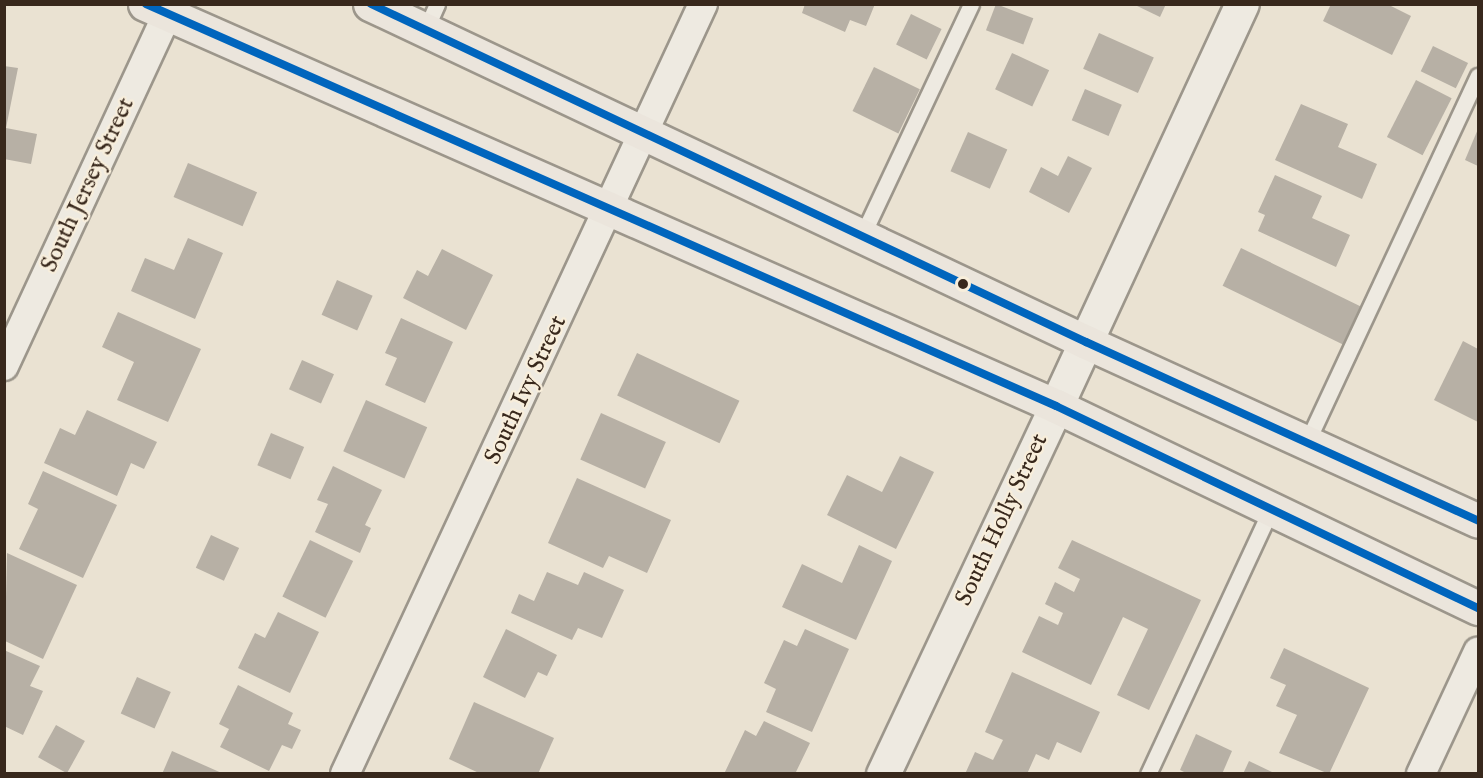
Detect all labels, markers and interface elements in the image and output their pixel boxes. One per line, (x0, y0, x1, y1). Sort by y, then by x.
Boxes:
street label: South Jersey Street (35, 93, 141, 277)
unlabelled marker (957, 278, 969, 290)
street label: South Ivy Street (479, 311, 573, 469)
street label: South Holly Street (950, 429, 1054, 611)

